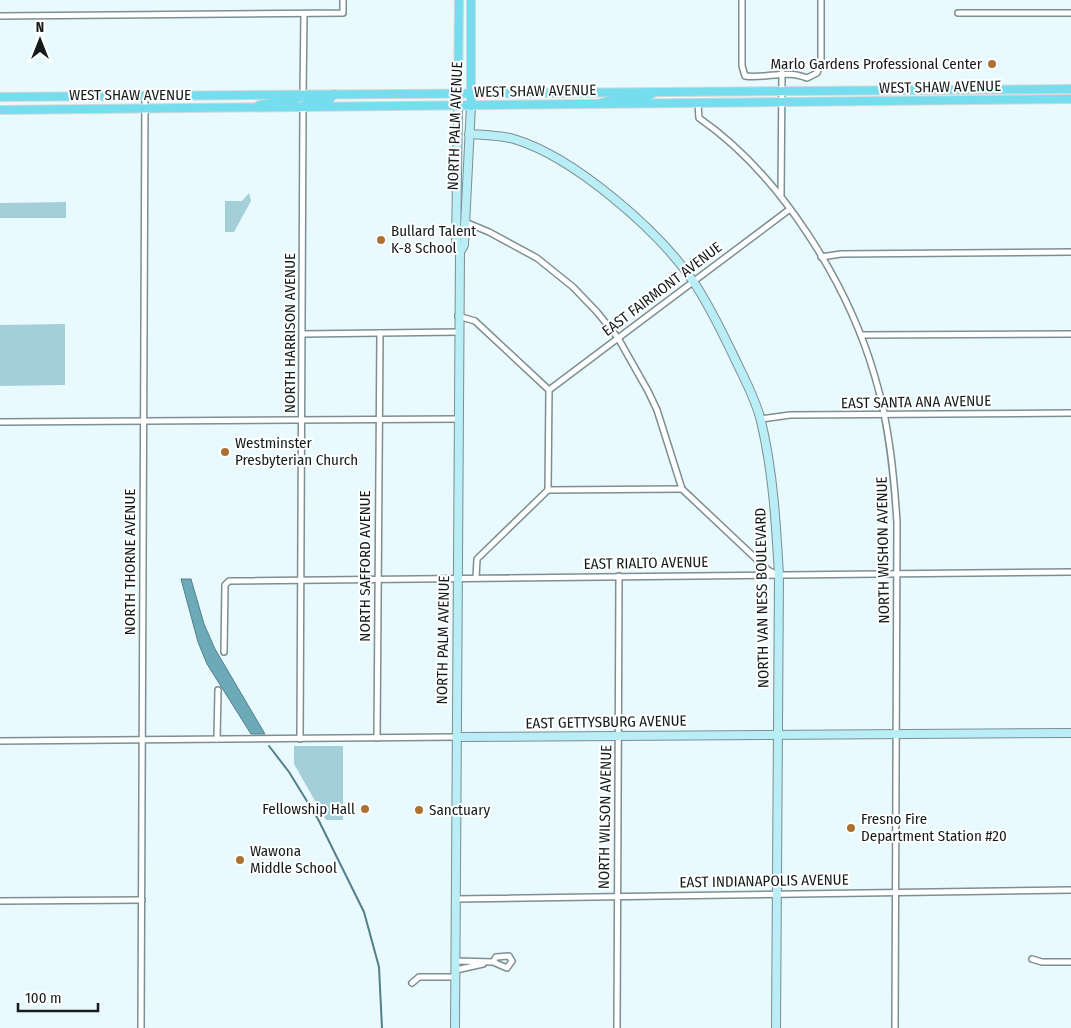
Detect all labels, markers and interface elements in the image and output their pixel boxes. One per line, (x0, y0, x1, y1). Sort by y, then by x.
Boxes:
north arrow (15, 15, 65, 65)
text: N (36, 19, 44, 36)
place label: Marlo Gardens Professional Center (770, 55, 983, 73)
marker: Marlo Gardens Professional Center (986, 58, 998, 70)
street label: NORTH PALM AVENUE (444, 61, 466, 191)
street label: WEST SHAW AVENUE (879, 77, 1001, 97)
street label: WEST SHAW AVENUE (474, 81, 596, 101)
street label: WEST SHAW AVENUE (69, 86, 191, 104)
place label: Bullard Talent K-8 School (391, 222, 476, 257)
marker: Bullard Talent K-8 School (375, 234, 387, 246)
street label: EAST FAIRMONT AVENUE (599, 238, 725, 340)
street label: NORTH HARRISON AVENUE (281, 253, 299, 413)
street label: EAST SANTA ANA AVENUE (841, 392, 991, 412)
place label: Westminster Presbyterian Church (235, 434, 358, 469)
marker: Westminster Presbyterian Church (219, 446, 231, 458)
street label: NORTH WISHON AVENUE (873, 476, 893, 624)
street label: NORTH THORNE AVENUE (121, 489, 139, 635)
street label: NORTH SAFFORD AVENUE (356, 490, 374, 642)
street label: NORTH VAN NESS BOULEVARD (751, 508, 773, 688)
street label: EAST RIALTO AVENUE (584, 553, 708, 573)
street label: NORTH PALM AVENUE (433, 575, 453, 705)
street label: EAST GETTYSBURG AVENUE (525, 712, 687, 732)
street label: NORTH WILSON AVENUE (595, 745, 615, 889)
place label: Fellowship Hall (262, 800, 355, 818)
place label: Sanctuary (429, 801, 490, 819)
marker: Fellowship Hall (359, 803, 371, 815)
marker: Sanctuary (413, 804, 425, 816)
place label: Fresno Fire Department Station #20 (861, 810, 1007, 845)
marker: Fresno Fire Department Station #20 (845, 822, 857, 834)
place label: Wawona Middle School (250, 842, 337, 877)
marker: Wawona Middle School (234, 854, 246, 866)
street label: EAST INDIANAPOLIS AVENUE (679, 871, 849, 891)
scale bar (18, 980, 98, 1012)
text: 100 m (25, 989, 62, 1007)

